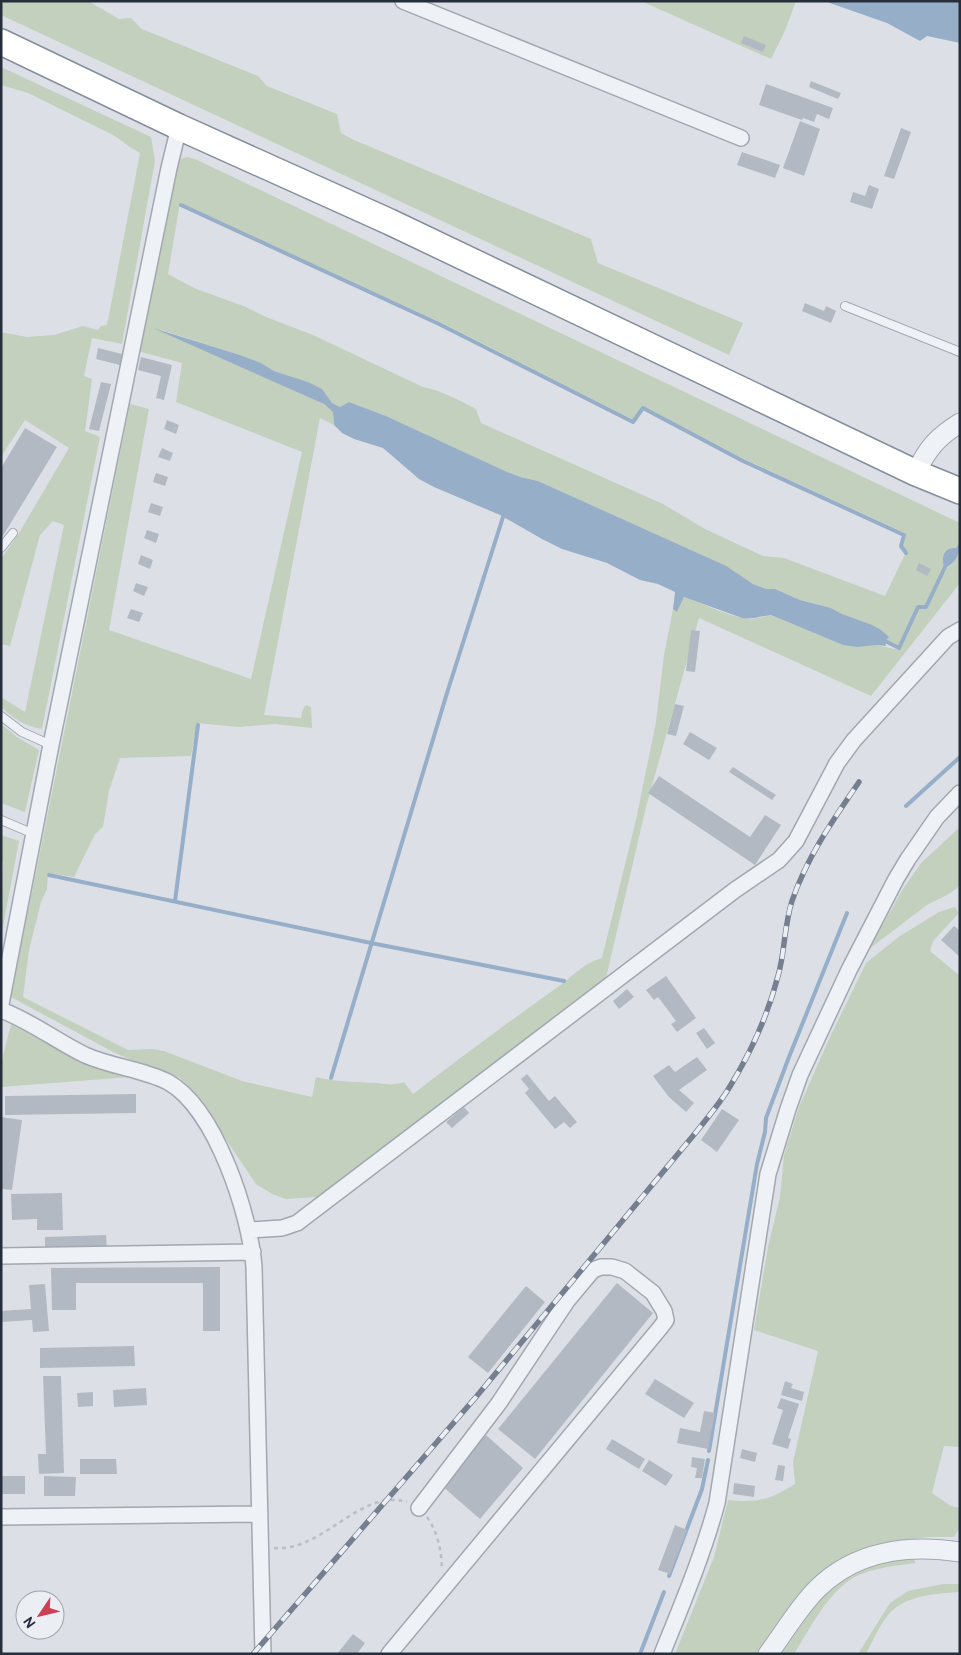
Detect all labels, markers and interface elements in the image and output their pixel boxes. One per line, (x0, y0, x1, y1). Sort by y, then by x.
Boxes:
north arrow (15, 1590, 65, 1640)
text: N (21, 1613, 40, 1631)

